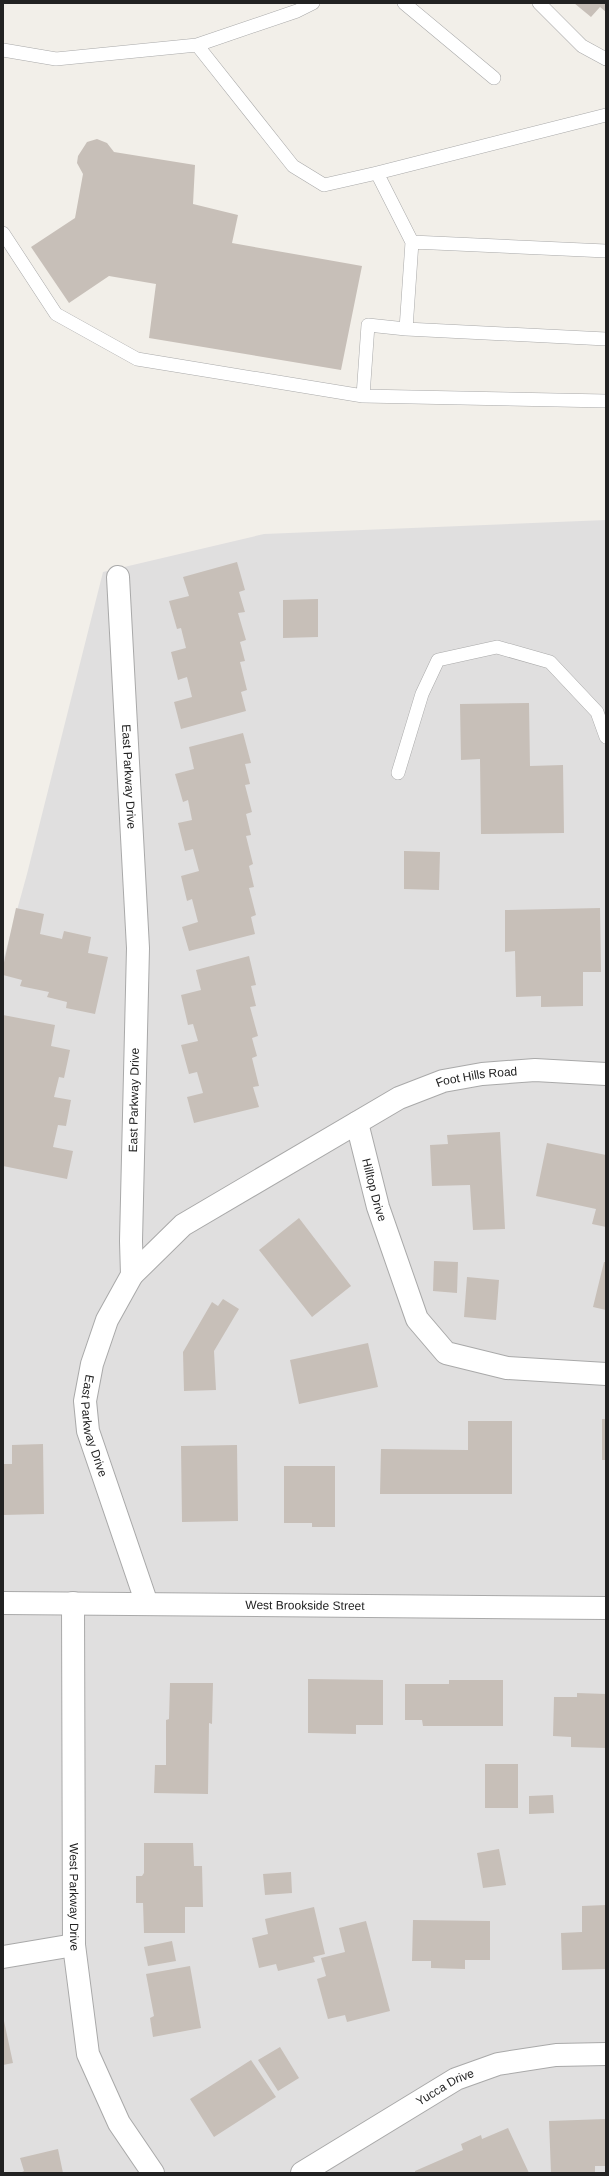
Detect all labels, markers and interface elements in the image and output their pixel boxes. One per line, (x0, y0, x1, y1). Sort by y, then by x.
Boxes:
street label: East Parkway Drive (119, 724, 139, 830)
street label: East Parkway Drive (126, 1047, 142, 1152)
street label: Foot Hills Road (434, 1064, 518, 1090)
street label: Hilltop Drive (359, 1157, 390, 1224)
street label: East Parkway Drive (78, 1373, 110, 1479)
street label: West Brookside Street (245, 1598, 365, 1613)
street label: West Parkway Drive (67, 1843, 82, 1952)
street label: Yucca Drive (414, 2066, 476, 2109)

